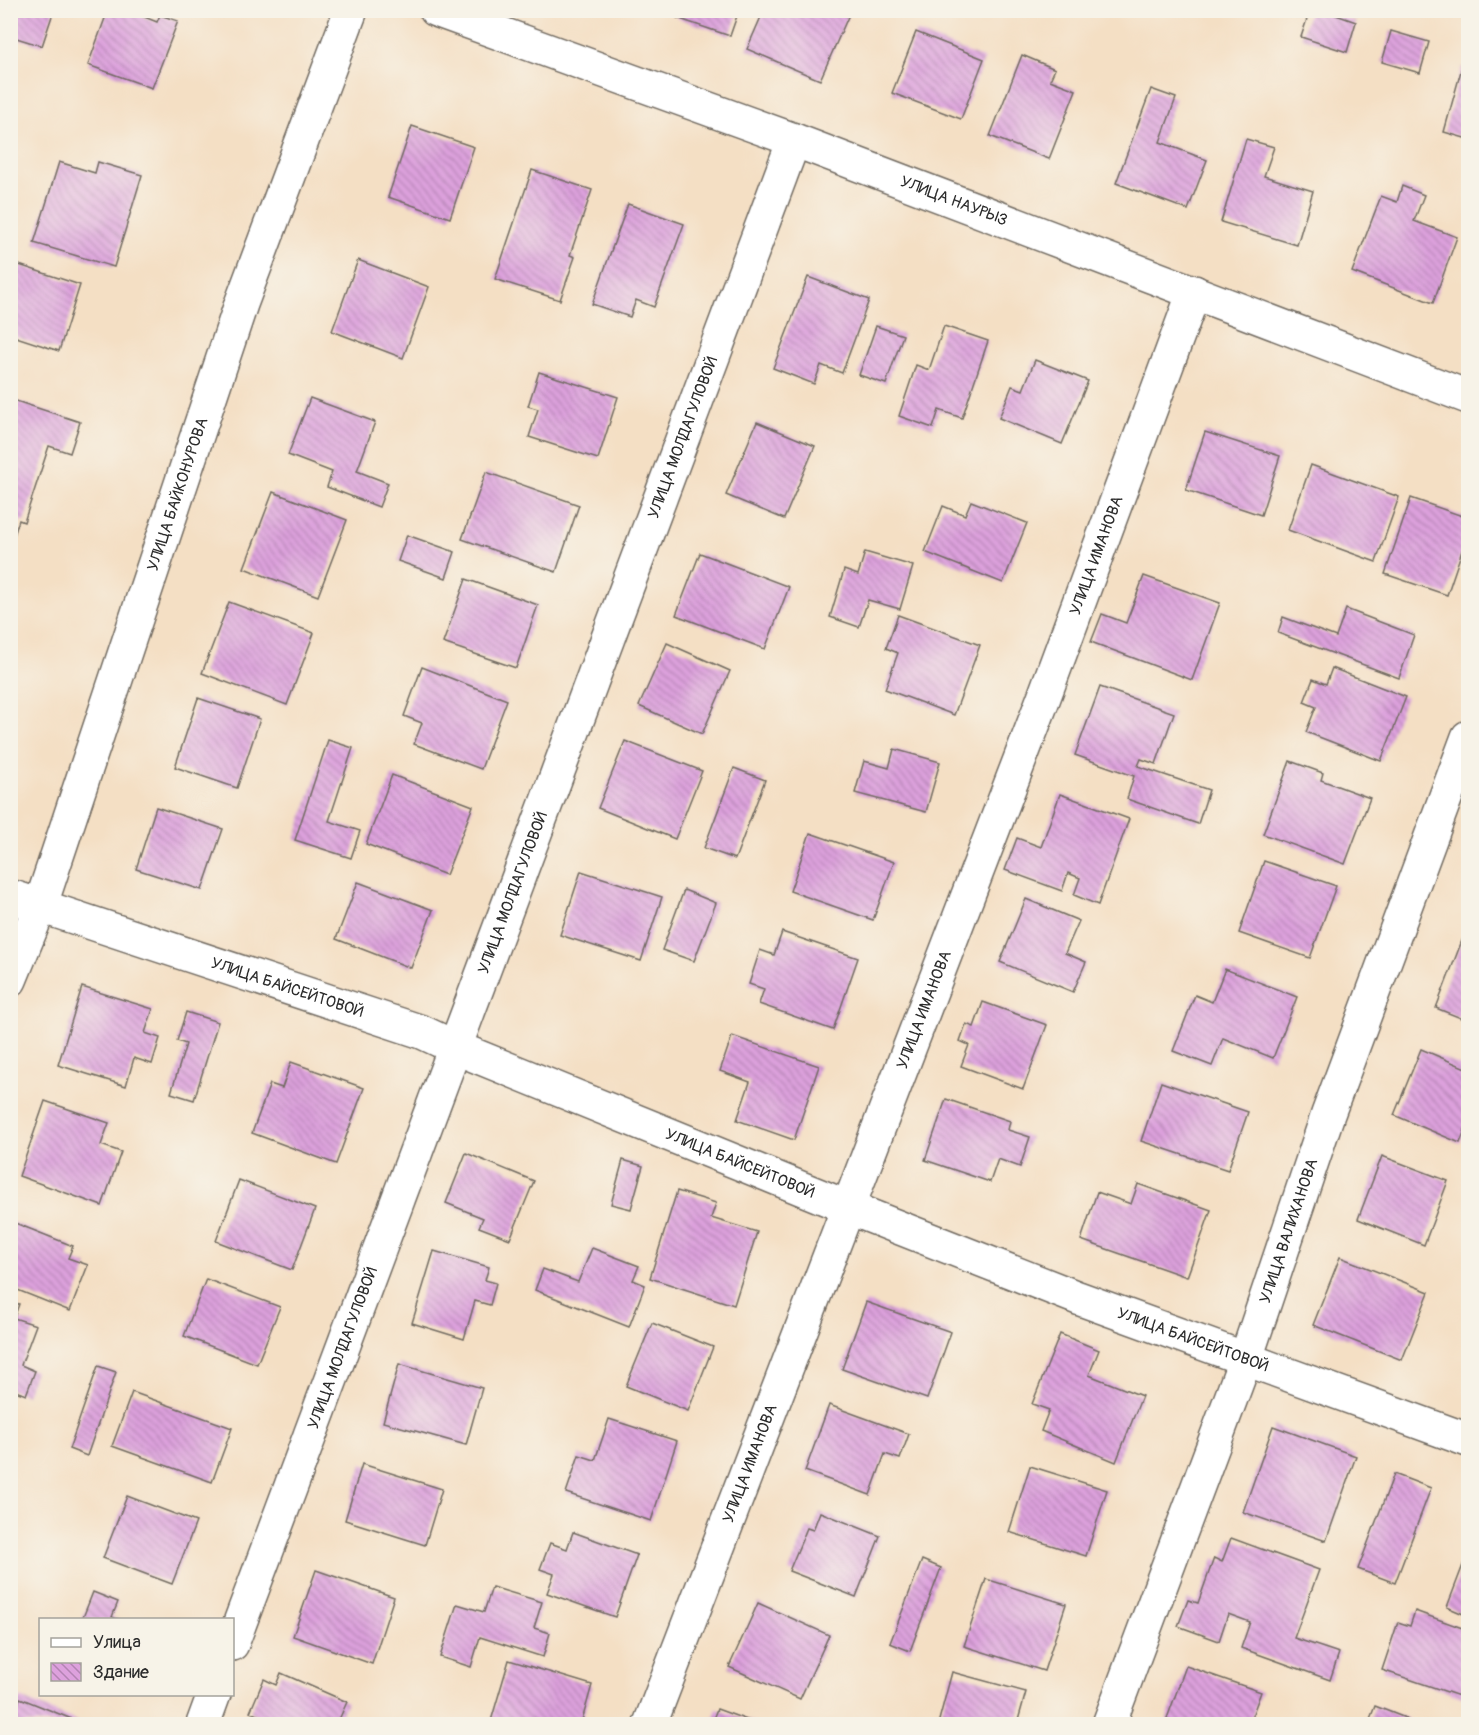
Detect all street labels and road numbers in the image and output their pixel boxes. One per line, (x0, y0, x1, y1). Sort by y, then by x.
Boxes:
street label: УЛИЦА НАУРЫЗ (897, 171, 1010, 230)
street label: УЛИЦА МОЛДАГУЛОВОЙ (643, 353, 722, 521)
street label: УЛИЦА БАЙКОНУРОВА (143, 415, 212, 573)
street label: УЛИЦА ИМАНОВА (1065, 493, 1128, 618)
street label: УЛИЦА МОЛДАГУЛОВОЙ (473, 809, 552, 976)
street label: УЛИЦА ИМАНОВА (892, 948, 956, 1072)
street label: УЛИЦА БАЙСЕЙТОВОЙ (208, 953, 366, 1022)
street label: УЛИЦА БАЙСЕЙТОВОЙ (662, 1124, 818, 1203)
street label: УЛИЦА ВАЛИХАНОВА (1255, 1156, 1322, 1306)
street label: УЛИЦА МОЛДАГУЛОВОЙ (303, 1264, 382, 1432)
street label: УЛИЦА БАЙСЕЙТОВОЙ (1115, 1303, 1272, 1377)
street label: УЛИЦА ИМАНОВА (718, 1401, 782, 1526)

